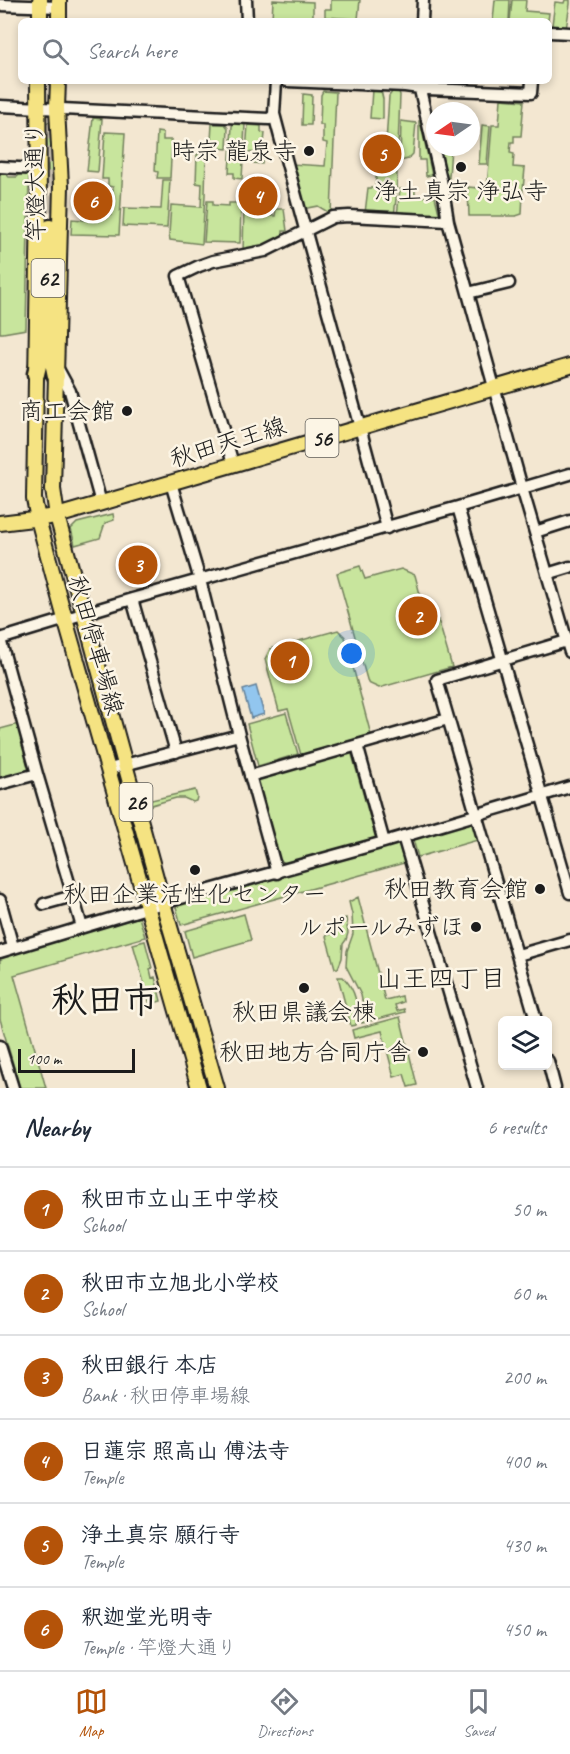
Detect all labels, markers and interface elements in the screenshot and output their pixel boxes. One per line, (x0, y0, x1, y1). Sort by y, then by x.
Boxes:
search box (18, 18, 552, 84)
icon: search (39, 35, 72, 68)
text: Search here (87, 37, 177, 65)
north arrow (426, 102, 480, 156)
street label: 竿燈大通り (19, 122, 51, 242)
pin: 5 (362, 132, 401, 176)
place label: 時宗 龍泉寺 (171, 136, 297, 166)
marker: 時宗 龍泉寺 (302, 144, 316, 158)
marker: 浄土真宗 浄弘寺 (454, 160, 468, 174)
pin: 4 (238, 174, 278, 218)
place label: 浄土真宗 浄弘寺 (374, 176, 548, 206)
pin: 6 (74, 178, 112, 224)
road number: 62 (32, 259, 64, 297)
place label: 商工会館 (19, 396, 115, 426)
marker: 商工会館 (120, 404, 134, 418)
street label: 秋田天王線 (166, 410, 290, 474)
road number: 56 (306, 419, 338, 457)
pin: 3 (118, 542, 158, 588)
street label: 秋田停車場線 (62, 572, 130, 718)
pin: 2 (398, 594, 438, 638)
pin: 1 (270, 638, 310, 684)
your location (337, 639, 366, 668)
road number: 26 (120, 783, 152, 821)
marker: 秋田企業活性化センター (188, 863, 202, 877)
place label: 秋田教育会館 (384, 874, 528, 904)
place label: 秋田企業活性化センター (63, 879, 327, 909)
marker: 秋田教育会館 (533, 882, 547, 896)
place label: ルポールみずほ (298, 912, 464, 942)
marker: ルポールみずほ (469, 920, 483, 934)
district label: 山王四丁目 (376, 962, 506, 995)
district label: 秋田市 (51, 977, 159, 1023)
marker: 秋田県議会棟 (297, 981, 311, 995)
place label: 秋田県議会棟 (232, 997, 376, 1027)
map controls (498, 1016, 552, 1070)
button: layers (498, 1016, 552, 1070)
place label: 秋田地方合同庁舎 (219, 1037, 411, 1067)
marker: 秋田地方合同庁舎 (416, 1045, 430, 1059)
scale bar (18, 1046, 135, 1074)
text: 100 m (27, 1049, 61, 1069)
text: Nearby (24, 1111, 89, 1144)
text: 6 results (487, 1115, 546, 1140)
text: 秋田市立山王中学校 (81, 1185, 279, 1213)
text: 1 (39, 1197, 48, 1222)
text: 50 m (512, 1197, 546, 1222)
text: School (81, 1213, 124, 1238)
text: 秋田市立旭北小学校 (81, 1269, 279, 1297)
text: 2 (39, 1281, 48, 1306)
text: 60 m (512, 1281, 546, 1306)
text: School (81, 1297, 124, 1322)
text: 秋田銀行 本店 (81, 1351, 218, 1379)
text: 3 (39, 1365, 48, 1390)
text: 200 m (503, 1365, 546, 1390)
text: Bank · 秋田停車場線 (81, 1383, 250, 1408)
text: 日蓮宗 照高山 傅法寺 (81, 1437, 290, 1465)
text: 4 (39, 1449, 48, 1474)
text: 400 m (503, 1449, 546, 1474)
text: Temple (81, 1465, 124, 1490)
text: 浄土真宗 願行寺 (81, 1521, 240, 1549)
text: 5 (39, 1533, 48, 1558)
text: 430 m (503, 1533, 546, 1558)
text: Temple (81, 1549, 124, 1574)
text: 釈迦堂光明寺 (81, 1603, 213, 1631)
text: 6 (39, 1617, 48, 1642)
text: 450 m (503, 1617, 546, 1642)
text: Temple · 竿燈大通り (81, 1635, 237, 1660)
tab: Map (75, 1685, 108, 1741)
tab: Directions (257, 1685, 313, 1741)
tab: Saved (462, 1685, 495, 1741)

